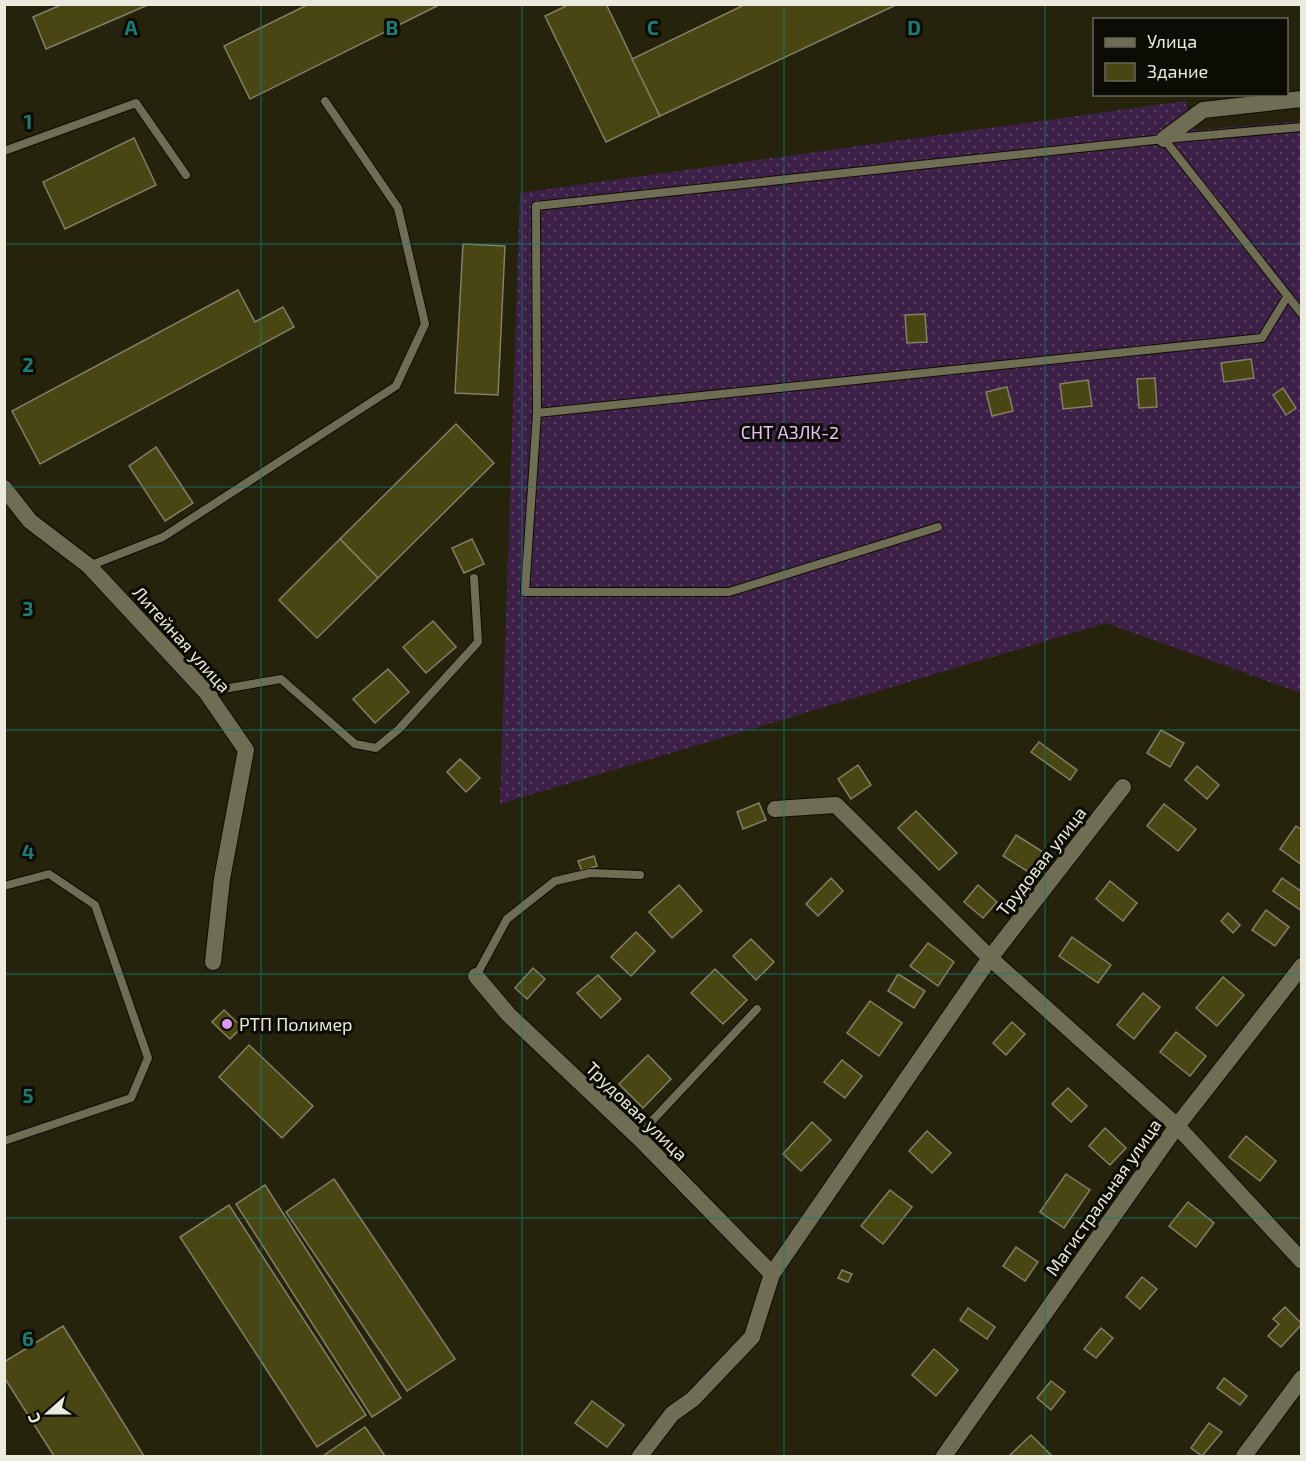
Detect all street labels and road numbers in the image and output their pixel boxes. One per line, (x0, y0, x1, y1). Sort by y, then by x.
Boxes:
street label: Литейная улица (128, 581, 236, 697)
street label: Трудовая улица (991, 802, 1091, 920)
street label: Трудовая улица (582, 1057, 692, 1165)
street label: Магистральная улица (1040, 1114, 1166, 1280)

